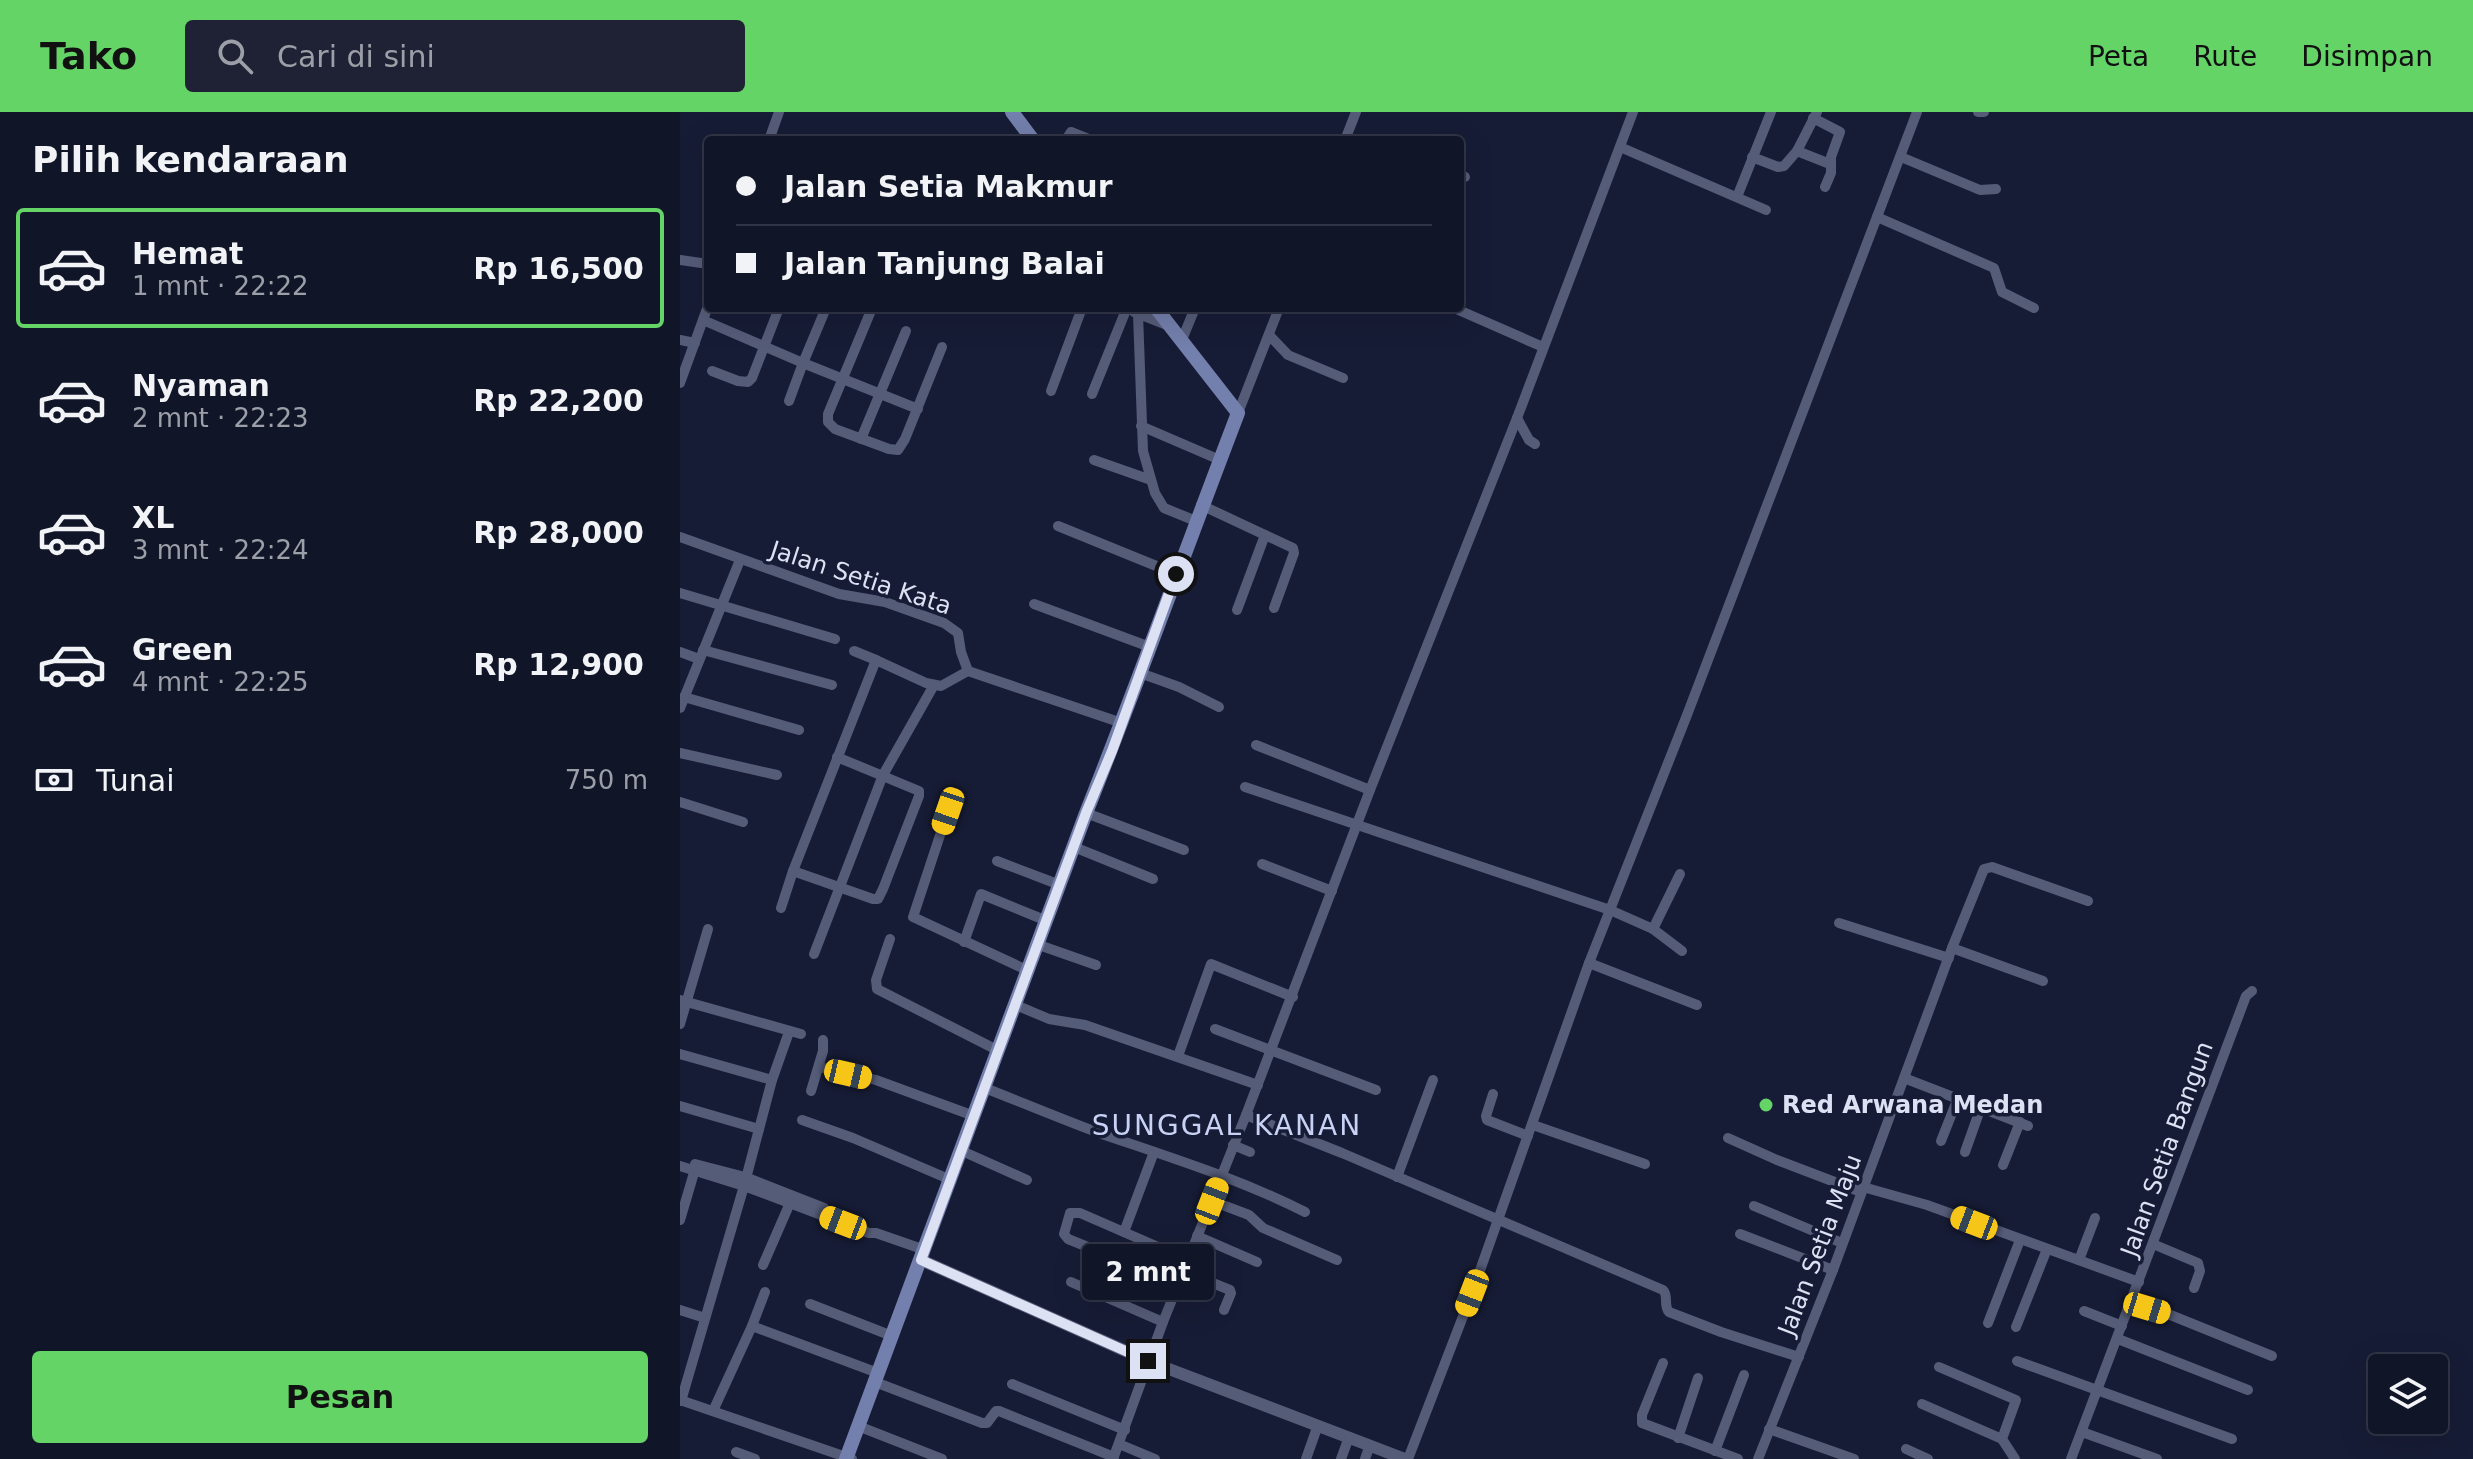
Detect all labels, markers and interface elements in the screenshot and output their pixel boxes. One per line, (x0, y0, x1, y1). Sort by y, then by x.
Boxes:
search box (185, 20, 745, 92)
text: Tako (40, 34, 137, 78)
icon: search (213, 34, 257, 78)
text: Cari di sini (277, 39, 435, 74)
text: Peta (2088, 40, 2149, 73)
text: Rute (2193, 40, 2257, 73)
text: Disimpan (2301, 40, 2433, 73)
text: Pilih kendaraan (32, 139, 349, 180)
text: Jalan Setia Makmur (784, 169, 1112, 204)
icon: car (36, 232, 108, 304)
text: Hemat (132, 236, 243, 271)
text: Jalan Tanjung Balai (784, 246, 1105, 281)
text: Rp 16,500 (473, 251, 644, 286)
text: 1 mnt · 22:22 (132, 271, 309, 301)
icon: car (36, 364, 108, 436)
text: Nyaman (132, 368, 270, 403)
text: Rp 22,200 (473, 383, 644, 418)
text: 2 mnt · 22:23 (132, 403, 309, 433)
icon: car (36, 496, 108, 568)
text: XL (132, 500, 174, 535)
text: Rp 28,000 (473, 515, 644, 550)
text: 3 mnt · 22:24 (132, 535, 309, 565)
street label: Jalan Setia Kata (765, 535, 955, 620)
route start (1158, 556, 1194, 592)
icon: car (36, 628, 108, 700)
text: Green (132, 632, 233, 667)
text: Rp 12,900 (473, 647, 644, 682)
text: 4 mnt · 22:25 (132, 667, 309, 697)
icon: cash (32, 758, 76, 802)
text: Tunai (96, 763, 175, 798)
text: 750 m (565, 765, 648, 795)
car (929, 784, 967, 838)
street label: Jalan Setia Bangun (2114, 1038, 2219, 1262)
car (822, 1057, 874, 1091)
place label: Red Arwana Medan (1782, 1091, 2043, 1119)
marker: Red Arwana Medan (1757, 1096, 1775, 1114)
district label: SUNGGAL KANAN (1092, 1109, 1362, 1142)
street label: Jalan Setia Maju (1772, 1150, 1867, 1341)
car (1192, 1174, 1232, 1228)
car (816, 1203, 870, 1243)
car (1947, 1203, 2001, 1243)
callout: 2 mnt (1082, 1245, 1214, 1301)
text: 2 mnt (1105, 1257, 1191, 1287)
car (1452, 1266, 1492, 1320)
car (2121, 1290, 2173, 1326)
route end (1130, 1343, 1166, 1379)
button: Pesan (32, 1351, 648, 1443)
map controls (2368, 1354, 2448, 1434)
button: layers (2368, 1354, 2448, 1434)

